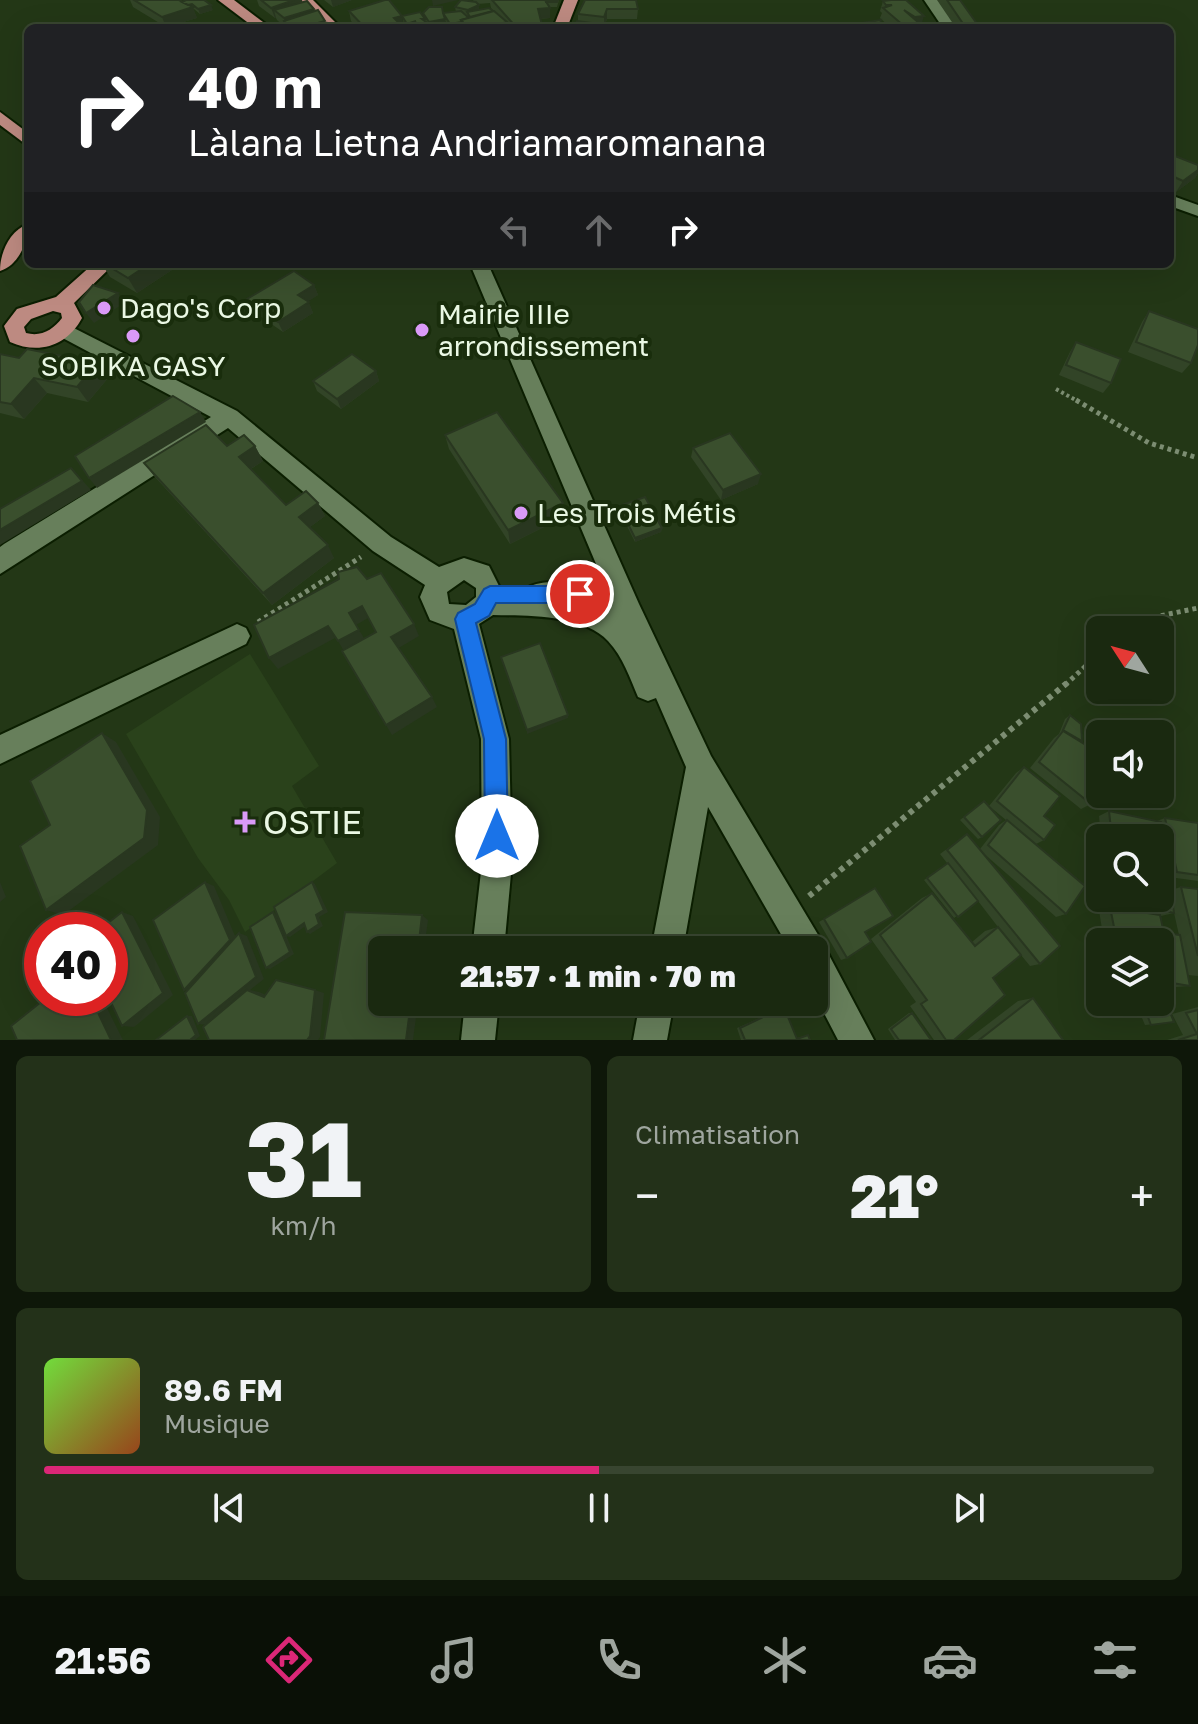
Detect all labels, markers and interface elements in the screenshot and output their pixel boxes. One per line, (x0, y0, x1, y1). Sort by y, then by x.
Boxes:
text: 40 m (188, 53, 322, 120)
icon: right (56, 56, 160, 160)
text: Làlana Lietna Andriamaromanana (188, 121, 767, 164)
icon: left (493, 208, 537, 252)
icon: ahead (577, 208, 621, 252)
icon: right (661, 208, 705, 252)
place label: Dago's Corp (120, 291, 281, 324)
place label: Mairie IIIe arrondissement (438, 297, 649, 362)
marker: Dago's Corp (95, 299, 113, 317)
marker: Mairie IIIe arrondissement (413, 321, 431, 339)
marker: SOBIKA GASY (124, 327, 142, 345)
place label: SOBIKA GASY (41, 349, 225, 382)
place label: Les Trois Métis (537, 496, 736, 529)
marker: Les Trois Métis (512, 504, 530, 522)
pin (546, 560, 614, 628)
icon: arrive (558, 572, 602, 616)
north arrow (1086, 616, 1174, 704)
map controls (1086, 616, 1174, 1016)
button: sound (1086, 720, 1174, 808)
position arrow (455, 794, 539, 878)
place label: OSTIE (263, 801, 362, 841)
marker: OSTIE (234, 811, 256, 833)
button: search (1086, 824, 1174, 912)
speed limit sign: 40 (24, 912, 128, 1016)
button: layers (1086, 928, 1174, 1016)
text: 21:57 · 1 min · 70 m (460, 958, 736, 994)
text: 31 (245, 1095, 362, 1220)
text: Climatisation (635, 1119, 800, 1150)
text: 21° (850, 1159, 939, 1231)
text: − (635, 1169, 659, 1222)
text: + (1130, 1169, 1154, 1222)
text: km/h (270, 1210, 337, 1241)
text: 89.6 FM (164, 1372, 283, 1408)
text: Musique (164, 1408, 270, 1439)
icon: previous (207, 1486, 251, 1530)
icon: pause (577, 1486, 621, 1530)
icon: next (947, 1486, 991, 1530)
icon: directions (261, 1632, 317, 1688)
icon: music (426, 1632, 482, 1688)
icon: phone (591, 1632, 647, 1688)
icon: climate (757, 1632, 813, 1688)
icon: car (922, 1632, 978, 1688)
icon: filters (1087, 1632, 1143, 1688)
text: 21:56 (55, 1639, 151, 1682)

